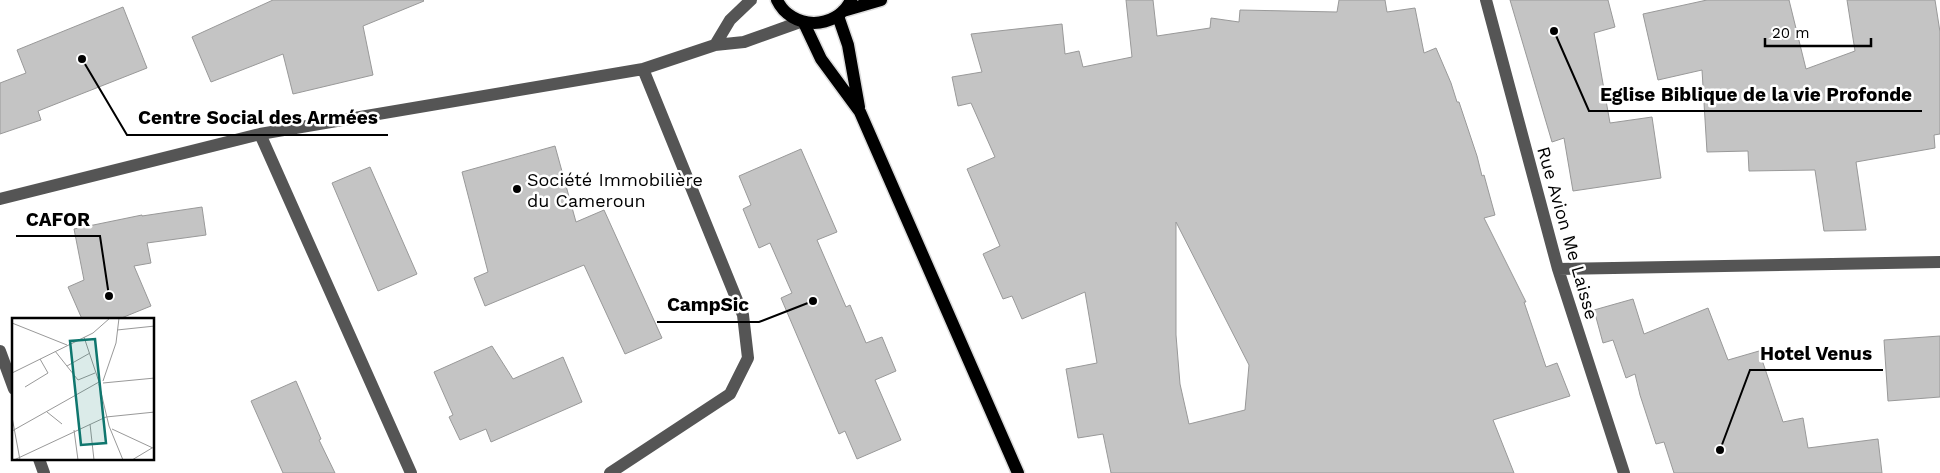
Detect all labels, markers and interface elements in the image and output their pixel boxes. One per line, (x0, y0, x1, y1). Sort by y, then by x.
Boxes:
scale bar (1765, 15, 1871, 47)
text: 20 m (1772, 24, 1810, 42)
callout: Eglise Biblique de la vie Profonde (1589, 77, 1922, 111)
text: Eglise Biblique de la vie Profonde (1600, 83, 1912, 106)
callout: Centre Social des Armées (127, 101, 388, 135)
text: Centre Social des Armées (138, 106, 378, 129)
street label: Rue Avion Me Laisse (1533, 144, 1603, 322)
place label: Société Immobilière du Cameroun (527, 169, 703, 211)
marker: Société Immobilière du Cameroun (511, 183, 523, 195)
callout: CAFOR (16, 202, 100, 236)
text: CAFOR (26, 208, 90, 231)
callout: CampSic (657, 288, 759, 322)
text: CampSic (667, 293, 749, 316)
inset map (12, 318, 155, 460)
callout: Hotel Venus (1750, 336, 1883, 370)
text: Hotel Venus (1760, 342, 1872, 365)

